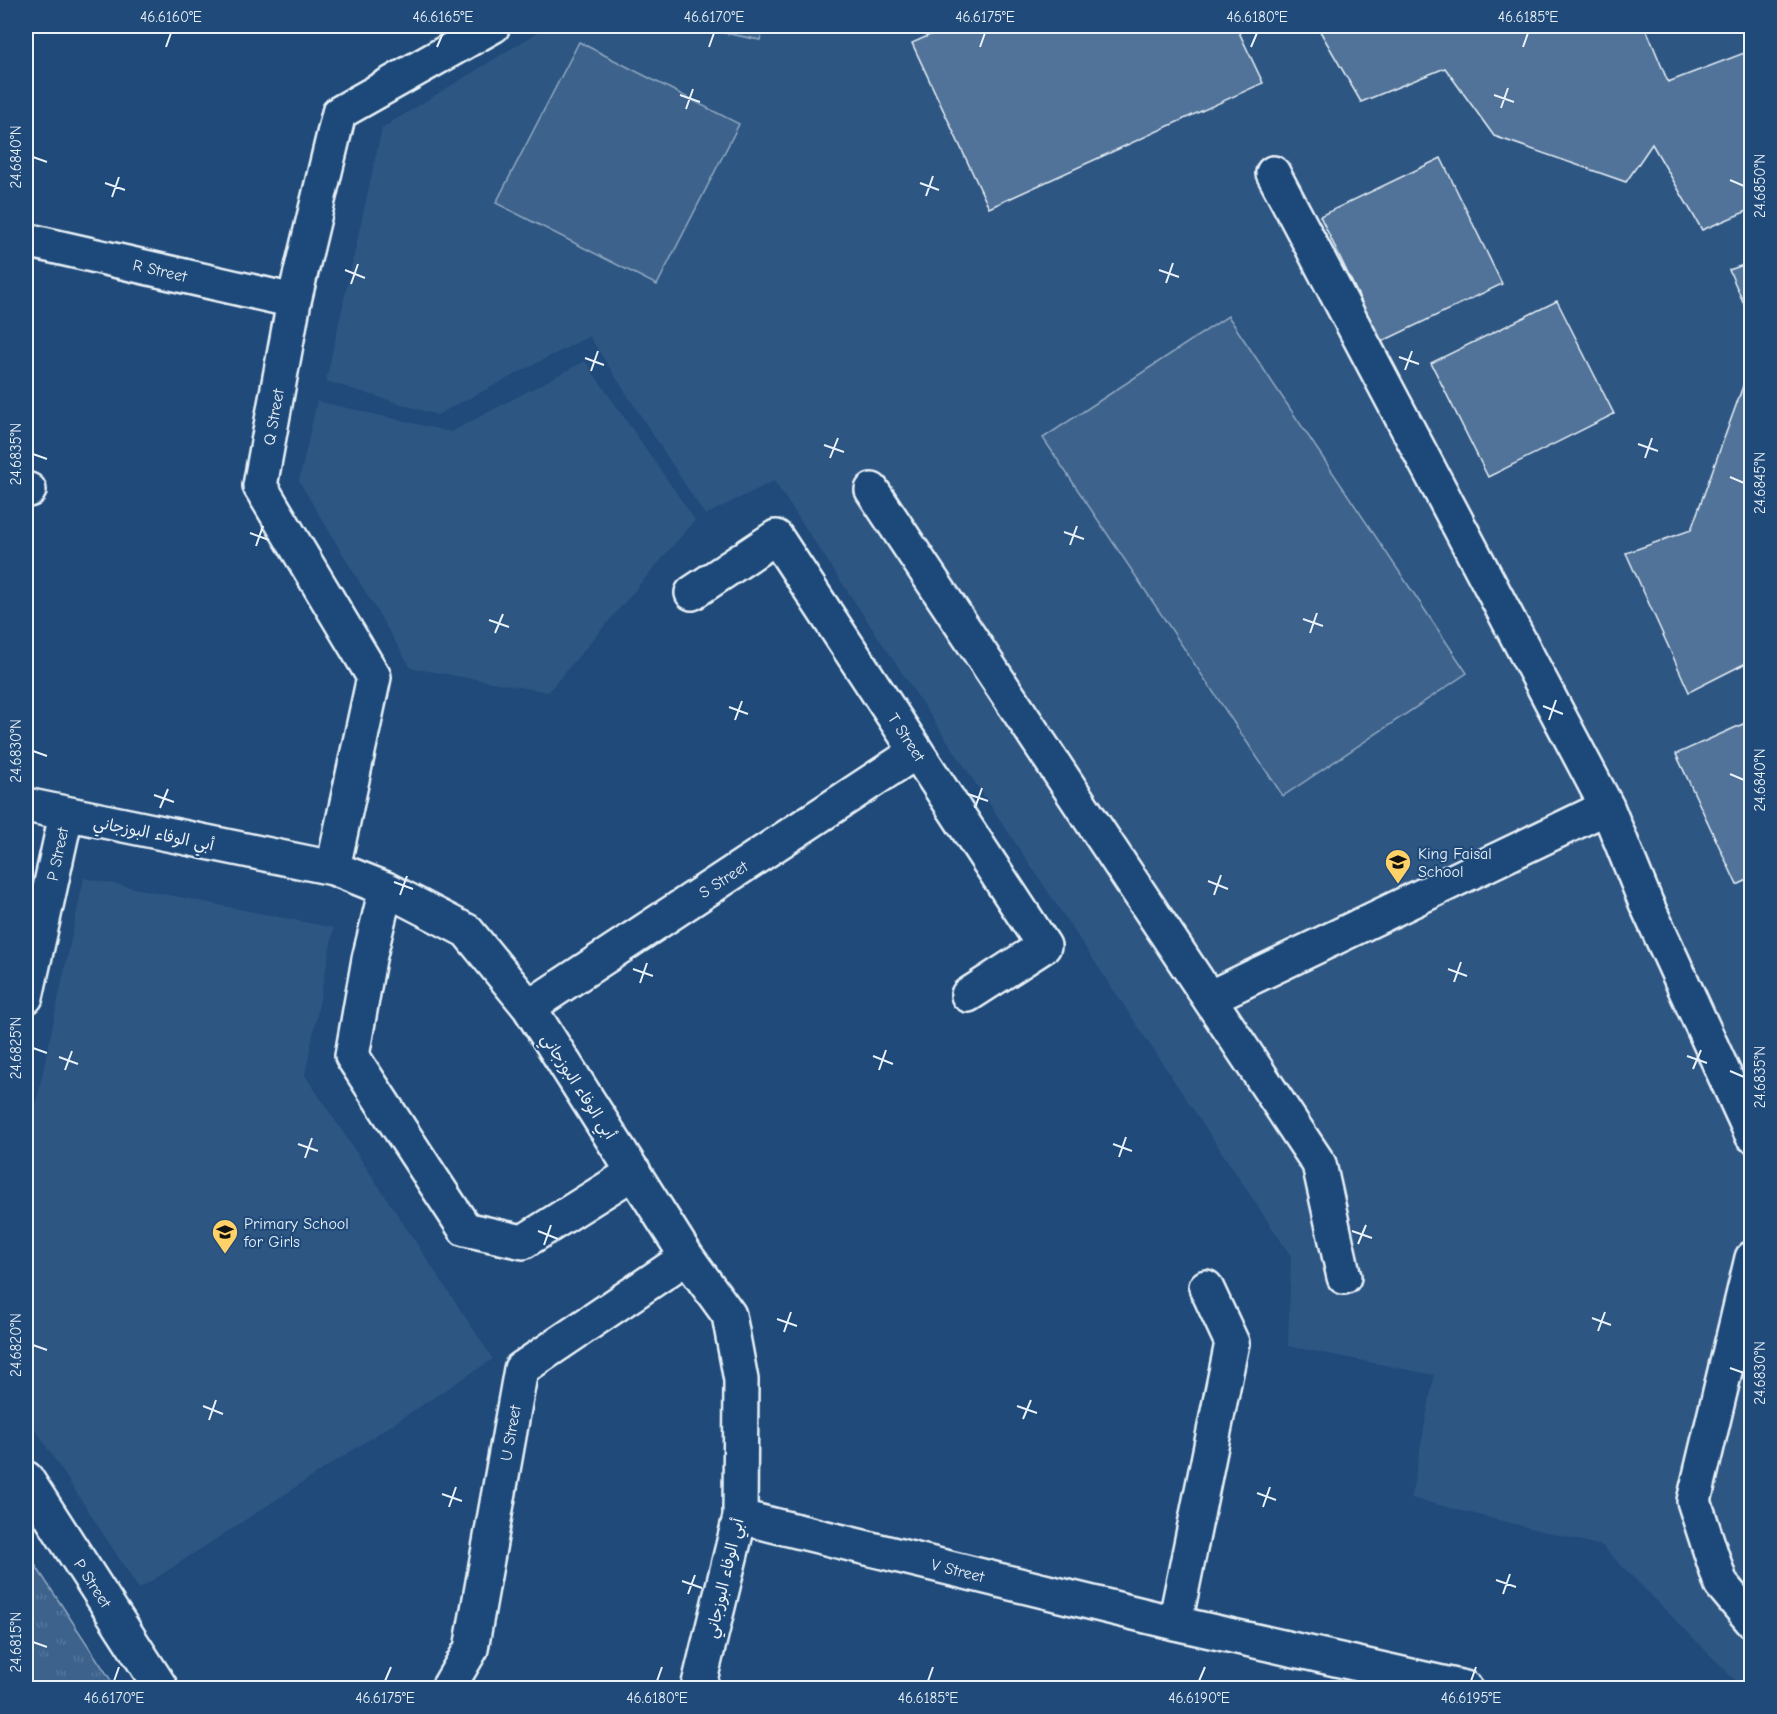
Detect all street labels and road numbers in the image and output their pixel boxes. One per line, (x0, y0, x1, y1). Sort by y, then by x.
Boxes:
street label: R Street (131, 256, 189, 286)
street label: Q Street (260, 387, 288, 447)
street label: T Street (884, 710, 929, 765)
street label: أبي الوفاء البوزجاني (91, 813, 216, 859)
street label: P Street (44, 825, 73, 883)
street label: S Street (696, 857, 752, 902)
street label: أبي الوفاء البوزجاني (533, 1030, 619, 1146)
street label: U Street (497, 1403, 525, 1463)
street label: أبي الوفاء البوزجاني (702, 1517, 752, 1641)
street label: P Street (70, 1556, 115, 1612)
street label: V Street (929, 1556, 987, 1586)

